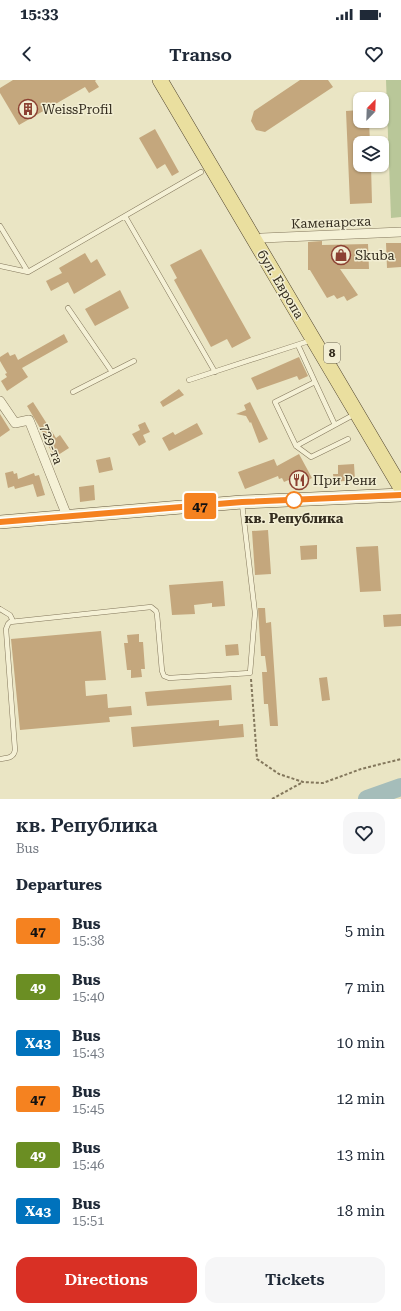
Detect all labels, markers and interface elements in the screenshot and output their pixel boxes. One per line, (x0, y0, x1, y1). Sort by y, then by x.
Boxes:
text: 15:33 (20, 5, 58, 23)
icon: back (16, 43, 38, 65)
icon: heart (363, 43, 385, 65)
text: Transo (169, 44, 232, 65)
north arrow (353, 92, 389, 128)
map controls (353, 92, 389, 172)
building icon: WeissProfil (17, 98, 39, 120)
place label: WeissProfil (42, 102, 113, 117)
button: layers (353, 136, 389, 172)
street label: Каменарска (291, 214, 371, 231)
shop icon: Skuba (330, 244, 352, 266)
street label: бул. Европа (254, 247, 307, 321)
place label: Skuba (355, 248, 395, 263)
road number: 8 (324, 343, 340, 363)
street label: 729-та (37, 422, 66, 466)
restaurant icon: При Рени (288, 469, 310, 491)
place label: При Рени (313, 473, 377, 488)
marker: кв. Република (285, 491, 303, 509)
line badge: 47 (182, 493, 218, 519)
text: 47 (192, 498, 208, 514)
place label: кв. Република (245, 511, 344, 526)
button: heart (343, 812, 385, 854)
text: кв. Република (16, 814, 158, 837)
text: Bus (16, 841, 39, 856)
text: Departures (16, 876, 102, 894)
text: Bus (72, 915, 100, 933)
text: 5 min (345, 922, 385, 940)
text: 47 (30, 923, 46, 939)
text: 15:38 (72, 933, 104, 948)
text: Bus (72, 971, 100, 989)
text: 7 min (345, 978, 385, 996)
text: 49 (30, 979, 46, 995)
text: 15:40 (72, 989, 104, 1004)
text: Bus (72, 1027, 100, 1045)
text: 10 min (336, 1034, 385, 1052)
text: X43 (25, 1035, 51, 1051)
text: 15:43 (72, 1045, 104, 1060)
text: Bus (72, 1083, 100, 1101)
text: 12 min (336, 1090, 385, 1108)
text: 47 (30, 1091, 46, 1107)
text: 15:45 (72, 1101, 104, 1116)
text: Bus (72, 1139, 100, 1157)
text: 13 min (336, 1146, 385, 1164)
text: 49 (30, 1147, 46, 1163)
text: 15:46 (72, 1157, 104, 1172)
text: Bus (72, 1195, 100, 1213)
text: 18 min (336, 1202, 385, 1220)
text: X43 (25, 1203, 51, 1219)
text: 15:51 (72, 1213, 104, 1228)
button: Directions (16, 1257, 197, 1303)
button: Tickets (205, 1257, 385, 1303)

